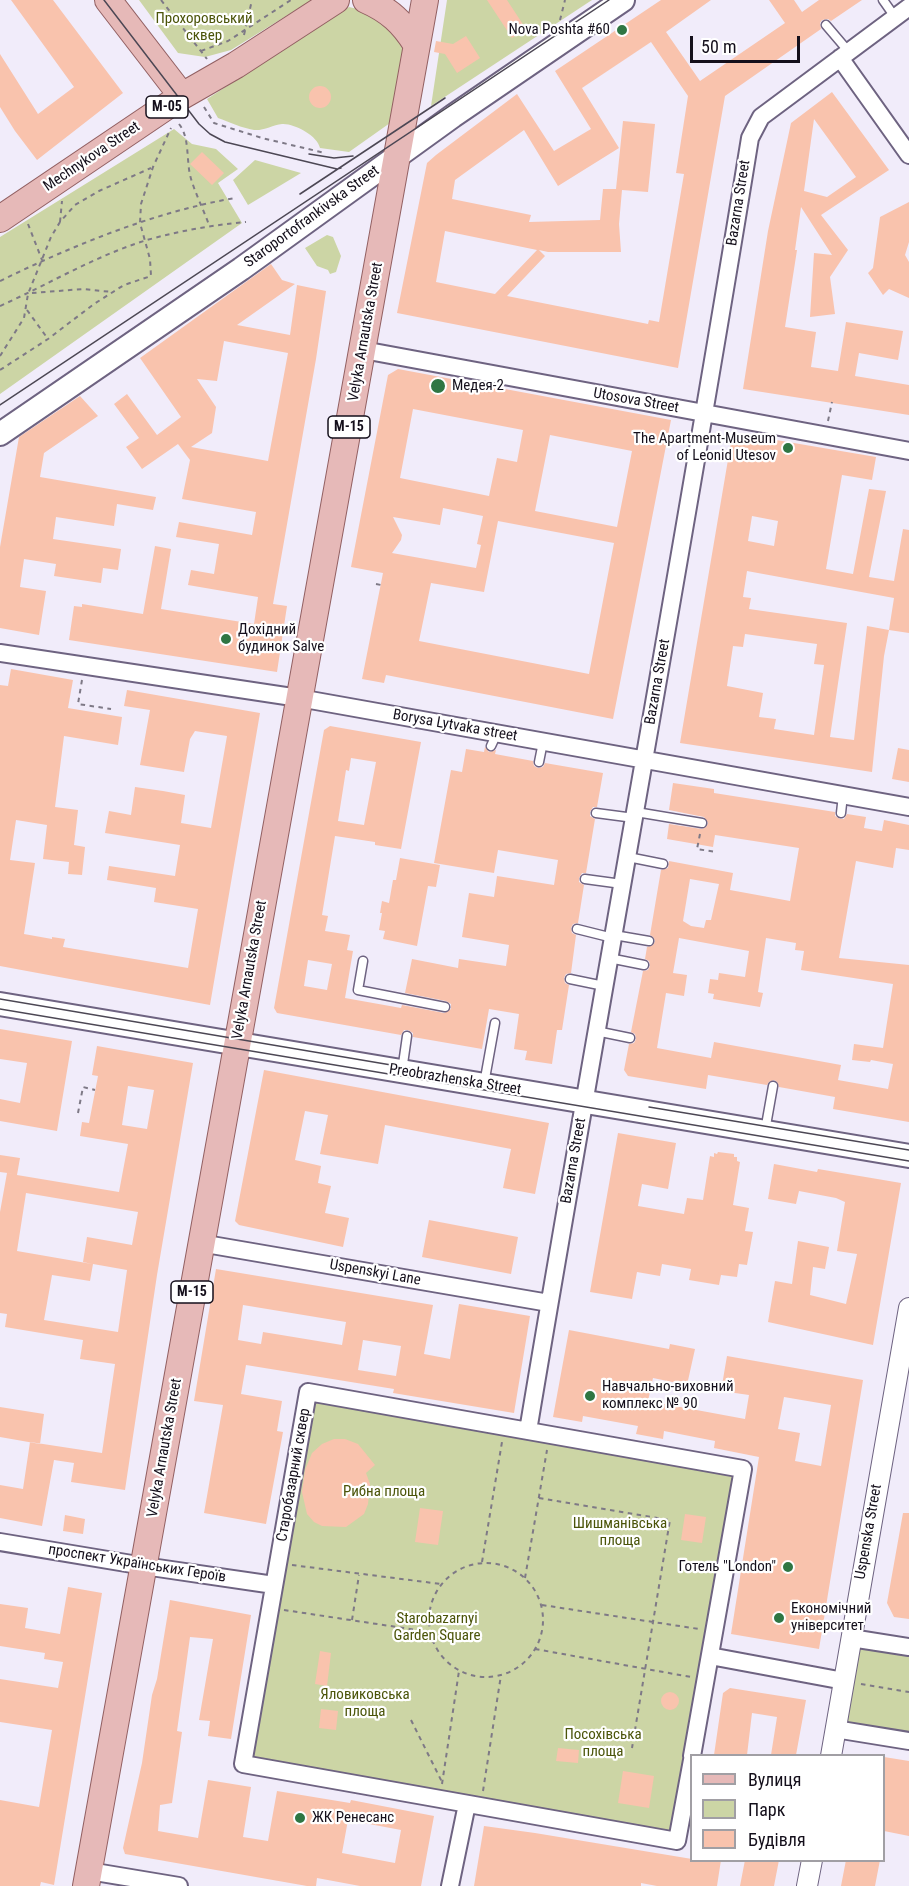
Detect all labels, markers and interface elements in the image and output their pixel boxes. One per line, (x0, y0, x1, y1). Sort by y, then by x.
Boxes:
park label: Прохоровський сквер (155, 10, 253, 45)
place label: Nova Poshta #60 (508, 21, 610, 39)
marker: Nova Poshta #60 (615, 23, 629, 37)
scale bar (693, 24, 802, 62)
text: 50 m (701, 36, 736, 57)
road number: М-05 (146, 96, 188, 118)
street label: Mechnykova Street (40, 118, 144, 196)
street label: Bazarna Street (723, 159, 755, 247)
street label: Staroportofrankivska Street (241, 162, 383, 272)
street label: Velyka Arnautska Street (345, 261, 387, 403)
marker: Медея-2 (429, 377, 447, 395)
place label: Медея-2 (452, 377, 504, 395)
street label: Utosova Street (592, 385, 680, 417)
road number: М-15 (328, 416, 370, 438)
place label: The Apartment-Museum of Leonid Utesov (633, 430, 776, 465)
marker: The Apartment-Museum of Leonid Utesov (781, 441, 795, 455)
place label: Дохідний будинок Salve (238, 621, 324, 656)
marker: Дохідний будинок Salve (219, 632, 233, 646)
street label: Bazarna Street (642, 638, 674, 726)
street label: Borysa Lytvaka street (391, 706, 519, 746)
street label: Velyka Arnautska Street (229, 899, 271, 1041)
street label: Preobrazhenska Street (388, 1061, 522, 1099)
street label: Bazarna Street (558, 1117, 590, 1205)
street label: Uspenskyi Lane (328, 1256, 422, 1290)
road number: М-15 (171, 1281, 213, 1303)
street label: Velyka Arnautska Street (144, 1377, 186, 1519)
place label: Навчально-виховний комплекс № 90 (602, 1378, 734, 1413)
marker: Навчально-виховний комплекс № 90 (583, 1389, 597, 1403)
street label: Старобазарний сквер (273, 1407, 315, 1543)
park label: Рибна площа (343, 1483, 425, 1501)
street label: Uspenska Street (852, 1483, 886, 1581)
park label: Шишманівська площа (573, 1515, 667, 1550)
street label: проспект Українських Героїв (47, 1541, 227, 1587)
place label: Готель "London" (679, 1558, 776, 1576)
marker: Готель "London" (781, 1560, 795, 1574)
place label: Економічний університет (791, 1600, 871, 1635)
park label: Starobazarnyi Garden Square (394, 1610, 480, 1645)
marker: Економічний університет (772, 1611, 786, 1625)
park label: Яловиковська площа (320, 1686, 410, 1721)
park label: Посохівська площа (564, 1726, 642, 1761)
legend (690, 1754, 885, 1862)
text: Вулиця (748, 1769, 802, 1790)
text: Парк (748, 1799, 785, 1820)
place label: ЖК Ренесанс (312, 1809, 394, 1827)
marker: ЖК Ренесанс (293, 1811, 307, 1825)
text: Будівля (748, 1829, 806, 1850)

